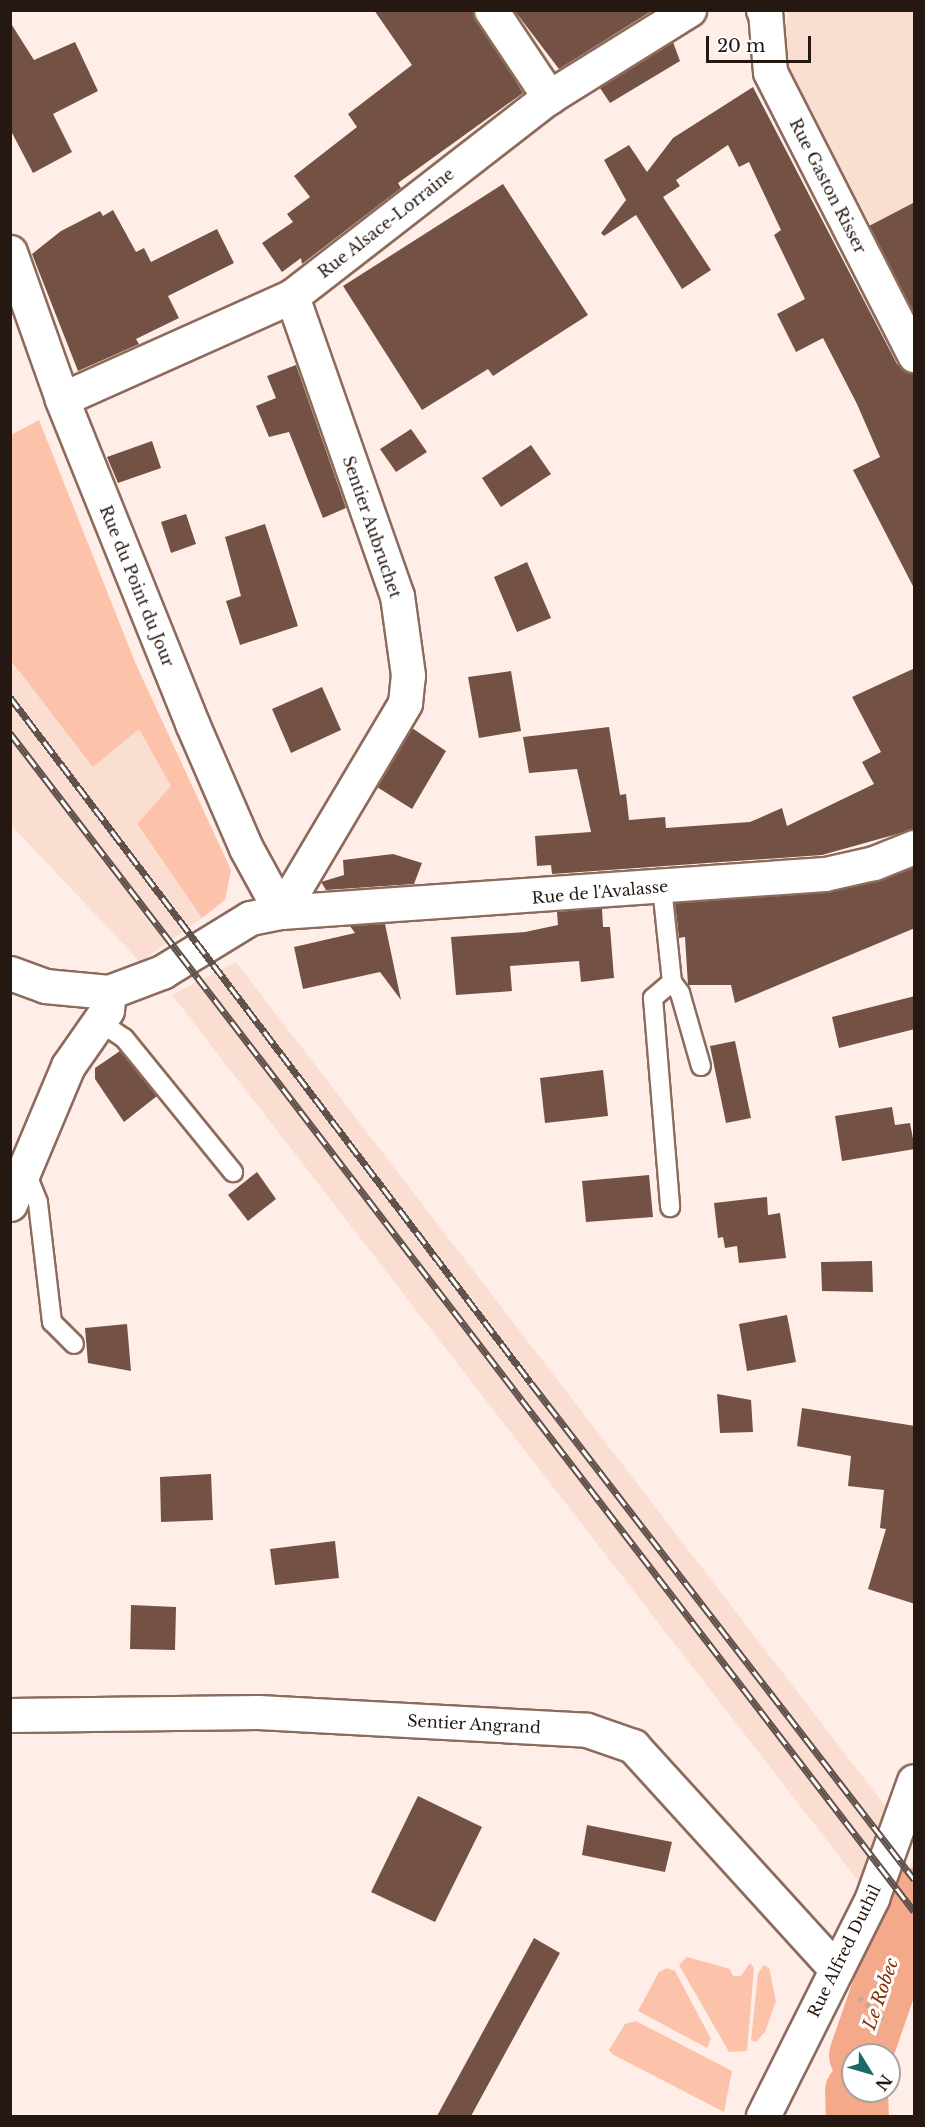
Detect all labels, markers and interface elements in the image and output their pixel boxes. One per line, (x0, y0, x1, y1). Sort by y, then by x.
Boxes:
scale bar (709, 24, 814, 62)
text: 20 m (717, 35, 765, 57)
street label: Rue Gaston Risser (786, 115, 870, 257)
street label: Rue Alsace-Lorraine (314, 164, 458, 282)
street label: Sentier Aubruchet (339, 453, 405, 601)
street label: Rue du Point du Jour (96, 503, 178, 669)
street label: Rue de l'Avalasse (531, 876, 669, 908)
street label: Sentier Angrand (406, 1711, 542, 1737)
street label: Rue Alfred Duthil (803, 1881, 885, 2021)
water label: Le Robec (859, 1955, 903, 2033)
north arrow (841, 2043, 901, 2103)
text: N (871, 2071, 896, 2095)

